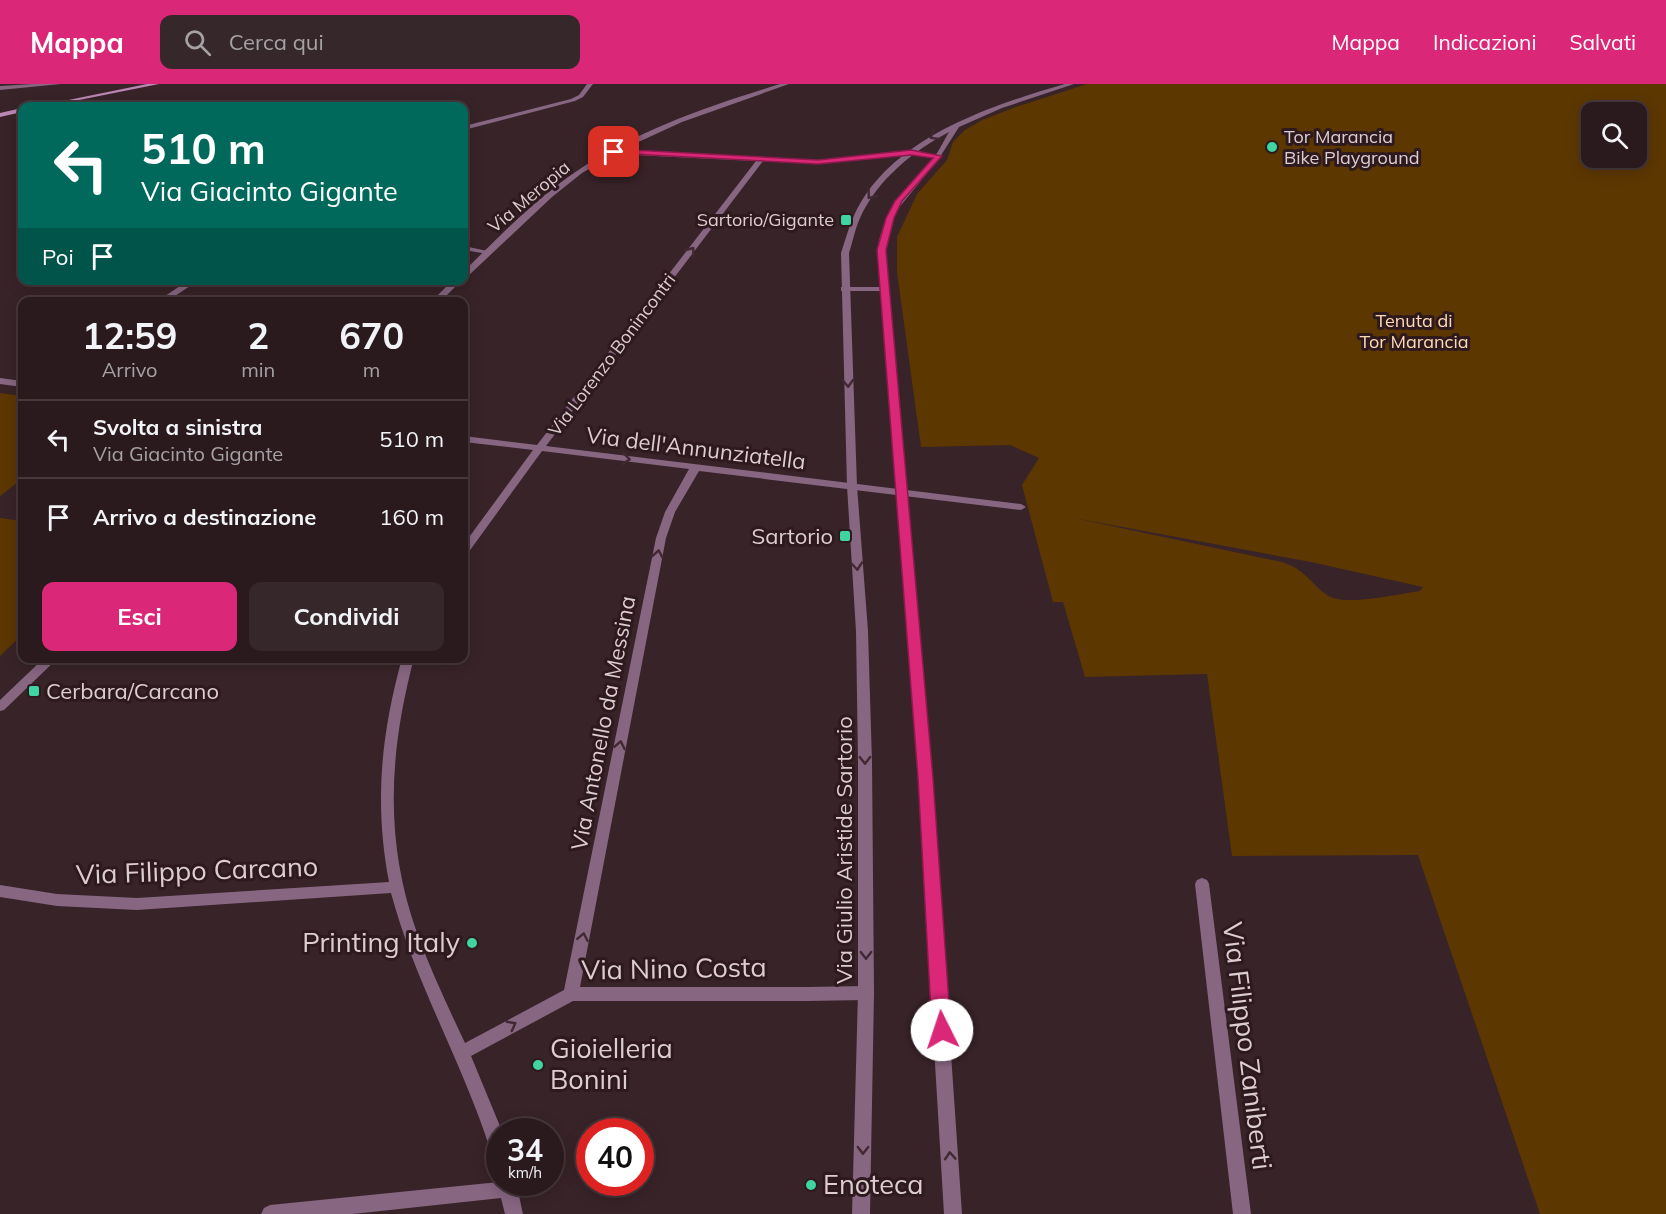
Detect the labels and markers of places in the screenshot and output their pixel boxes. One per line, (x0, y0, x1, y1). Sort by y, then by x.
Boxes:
place label: Tor Marancia Bike Playground (1284, 125, 1419, 169)
pin (588, 126, 639, 177)
marker: Tor Marancia Bike Playground (1265, 140, 1279, 154)
place label: Sartorio/Gigante (697, 208, 834, 231)
marker: Sartorio/Gigante (839, 213, 853, 227)
place label: Sartorio (752, 522, 833, 550)
marker: Sartorio (838, 529, 852, 543)
place label: Cerbara/Carcano (46, 677, 219, 705)
marker: Cerbara/Carcano (27, 684, 41, 698)
place label: Printing Italy (302, 925, 461, 959)
marker: Printing Italy (465, 936, 479, 950)
place label: Gioielleria Bonini (550, 1031, 673, 1096)
marker: Gioielleria Bonini (531, 1058, 545, 1072)
place label: Enoteca (823, 1167, 923, 1201)
marker: Enoteca (804, 1178, 818, 1192)

